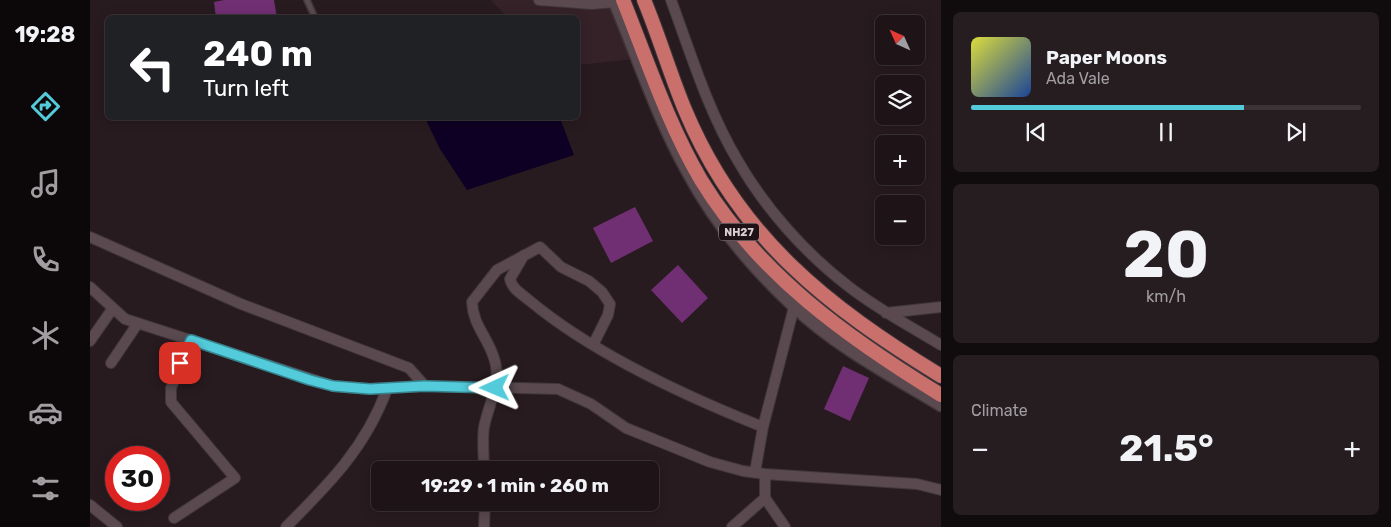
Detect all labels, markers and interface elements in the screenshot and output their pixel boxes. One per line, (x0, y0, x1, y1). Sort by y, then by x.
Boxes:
north arrow (875, 15, 925, 65)
map controls (875, 15, 925, 245)
text: 19:28 (15, 21, 75, 48)
text: 240 m (203, 33, 313, 75)
icon: left (120, 35, 185, 100)
text: Paper Moons (1046, 46, 1167, 69)
text: Ada Vale (1046, 69, 1110, 88)
text: Turn left (203, 75, 289, 102)
button: layers (875, 75, 925, 125)
icon: directions (28, 89, 63, 124)
icon: previous (1022, 118, 1050, 146)
icon: pause (1152, 118, 1180, 146)
icon: next (1282, 118, 1310, 146)
button: + (875, 135, 925, 185)
icon: music (28, 166, 63, 201)
button: − (875, 195, 925, 245)
text: 20 (1123, 216, 1209, 293)
road number: NH27 (719, 223, 759, 240)
icon: phone (28, 242, 63, 277)
text: km/h (1146, 287, 1186, 306)
icon: climate (28, 318, 63, 353)
pin (159, 342, 201, 384)
icon: arrive (166, 349, 194, 377)
position arrow (468, 361, 520, 413)
icon: car (28, 395, 63, 430)
text: Climate (971, 401, 1028, 420)
text: 21.5° (1119, 425, 1214, 471)
text: − (971, 432, 989, 465)
text: + (1344, 432, 1361, 465)
speed limit sign: 30 (105, 446, 170, 511)
icon: filters (28, 471, 63, 506)
text: 19:29 · 1 min · 260 m (421, 474, 609, 497)

